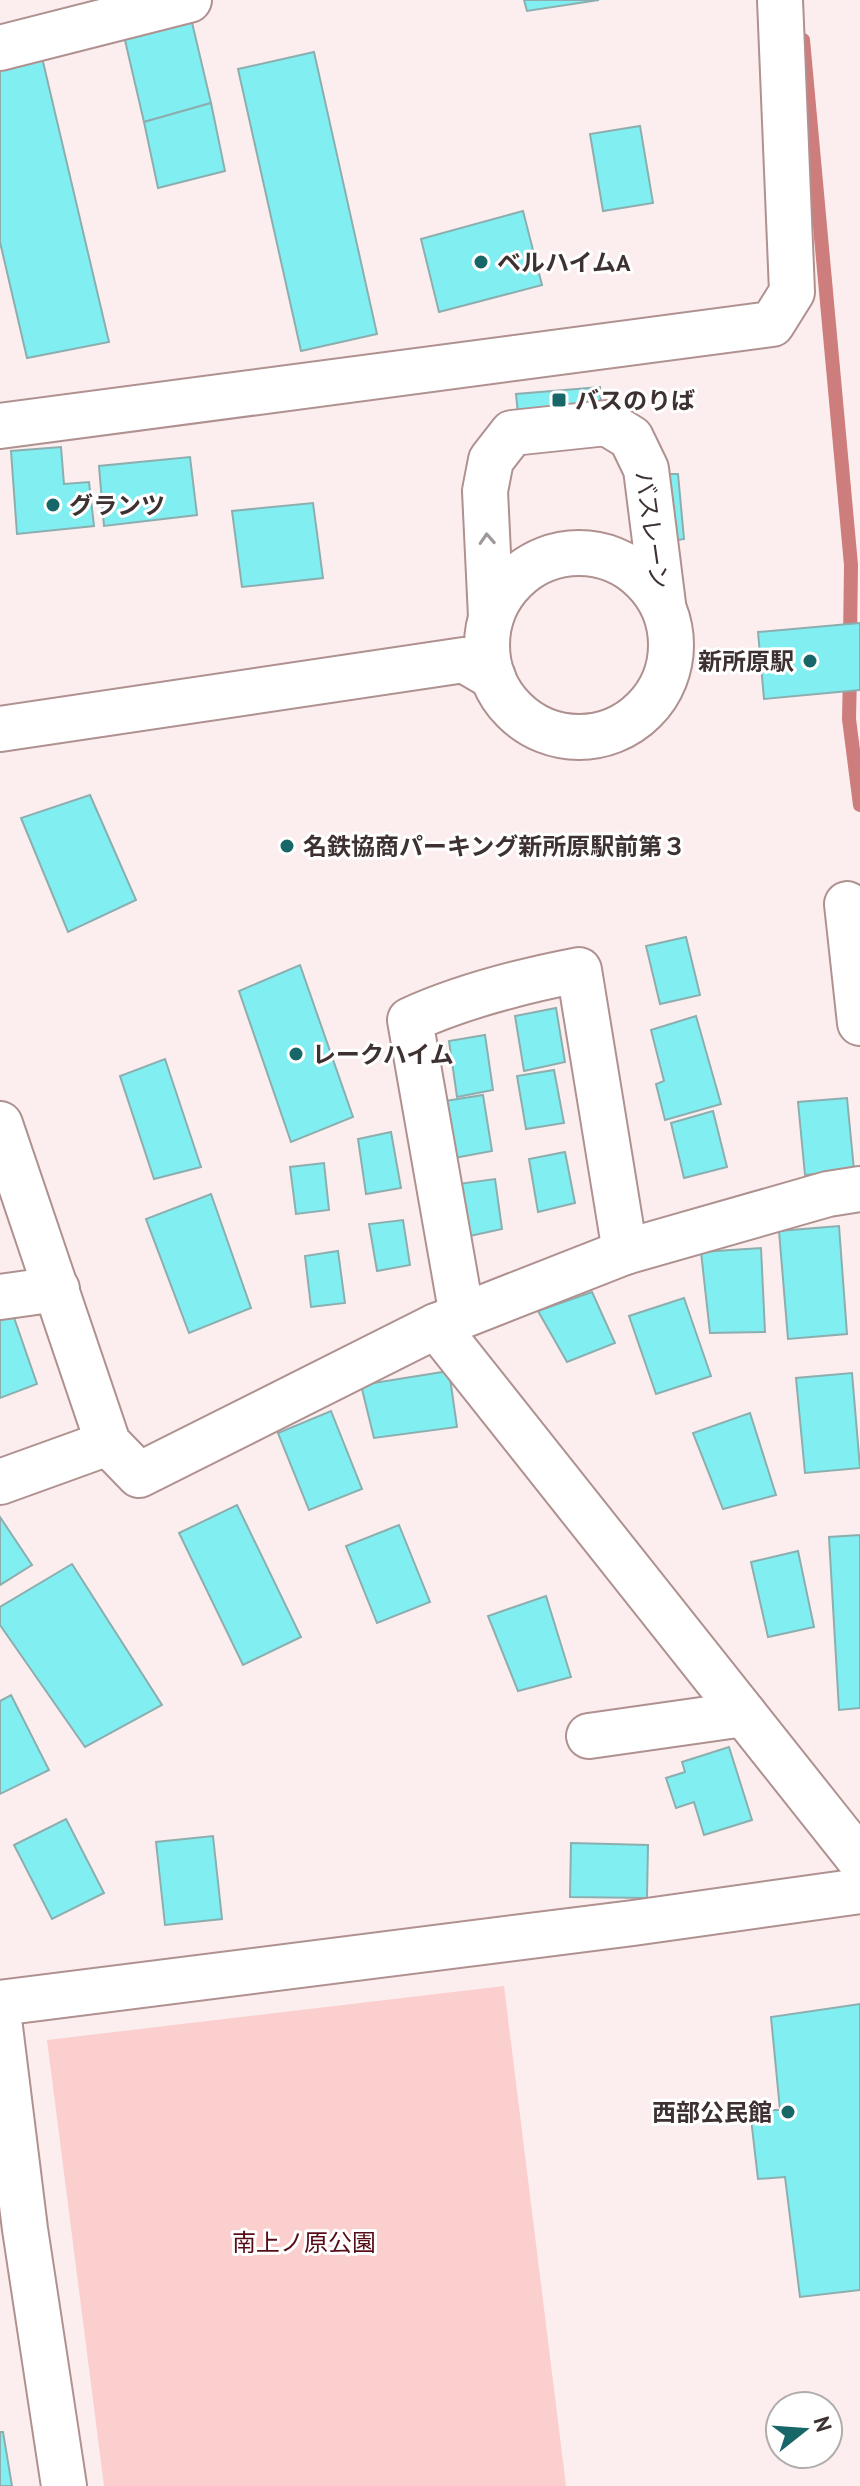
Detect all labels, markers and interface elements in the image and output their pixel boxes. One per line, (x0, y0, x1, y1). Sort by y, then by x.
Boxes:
place label: ベルハイムA (497, 247, 631, 278)
marker: ベルハイムA (472, 253, 490, 271)
place label: バスのりば (575, 385, 695, 416)
marker: バスのりば (550, 391, 568, 409)
street label: バスレーン (628, 469, 676, 591)
place label: グランツ (69, 490, 165, 521)
marker: グランツ (44, 496, 62, 514)
one-way arrow (479, 532, 496, 545)
place label: 新所原駅 (698, 646, 794, 677)
marker: 新所原駅 (801, 652, 819, 670)
place label: 名鉄協商パーキング新所原駅前第３ (303, 831, 686, 862)
marker: 名鉄協商パーキング新所原駅前第３ (278, 837, 296, 855)
place label: レークハイム (312, 1039, 454, 1070)
marker: レークハイム (287, 1045, 305, 1063)
place label: 西部公民館 (652, 2097, 772, 2128)
marker: 西部公民館 (779, 2103, 797, 2121)
park label: 南上ノ原公園 (232, 2227, 376, 2258)
north arrow (764, 2390, 844, 2470)
text: N (808, 2413, 839, 2435)

